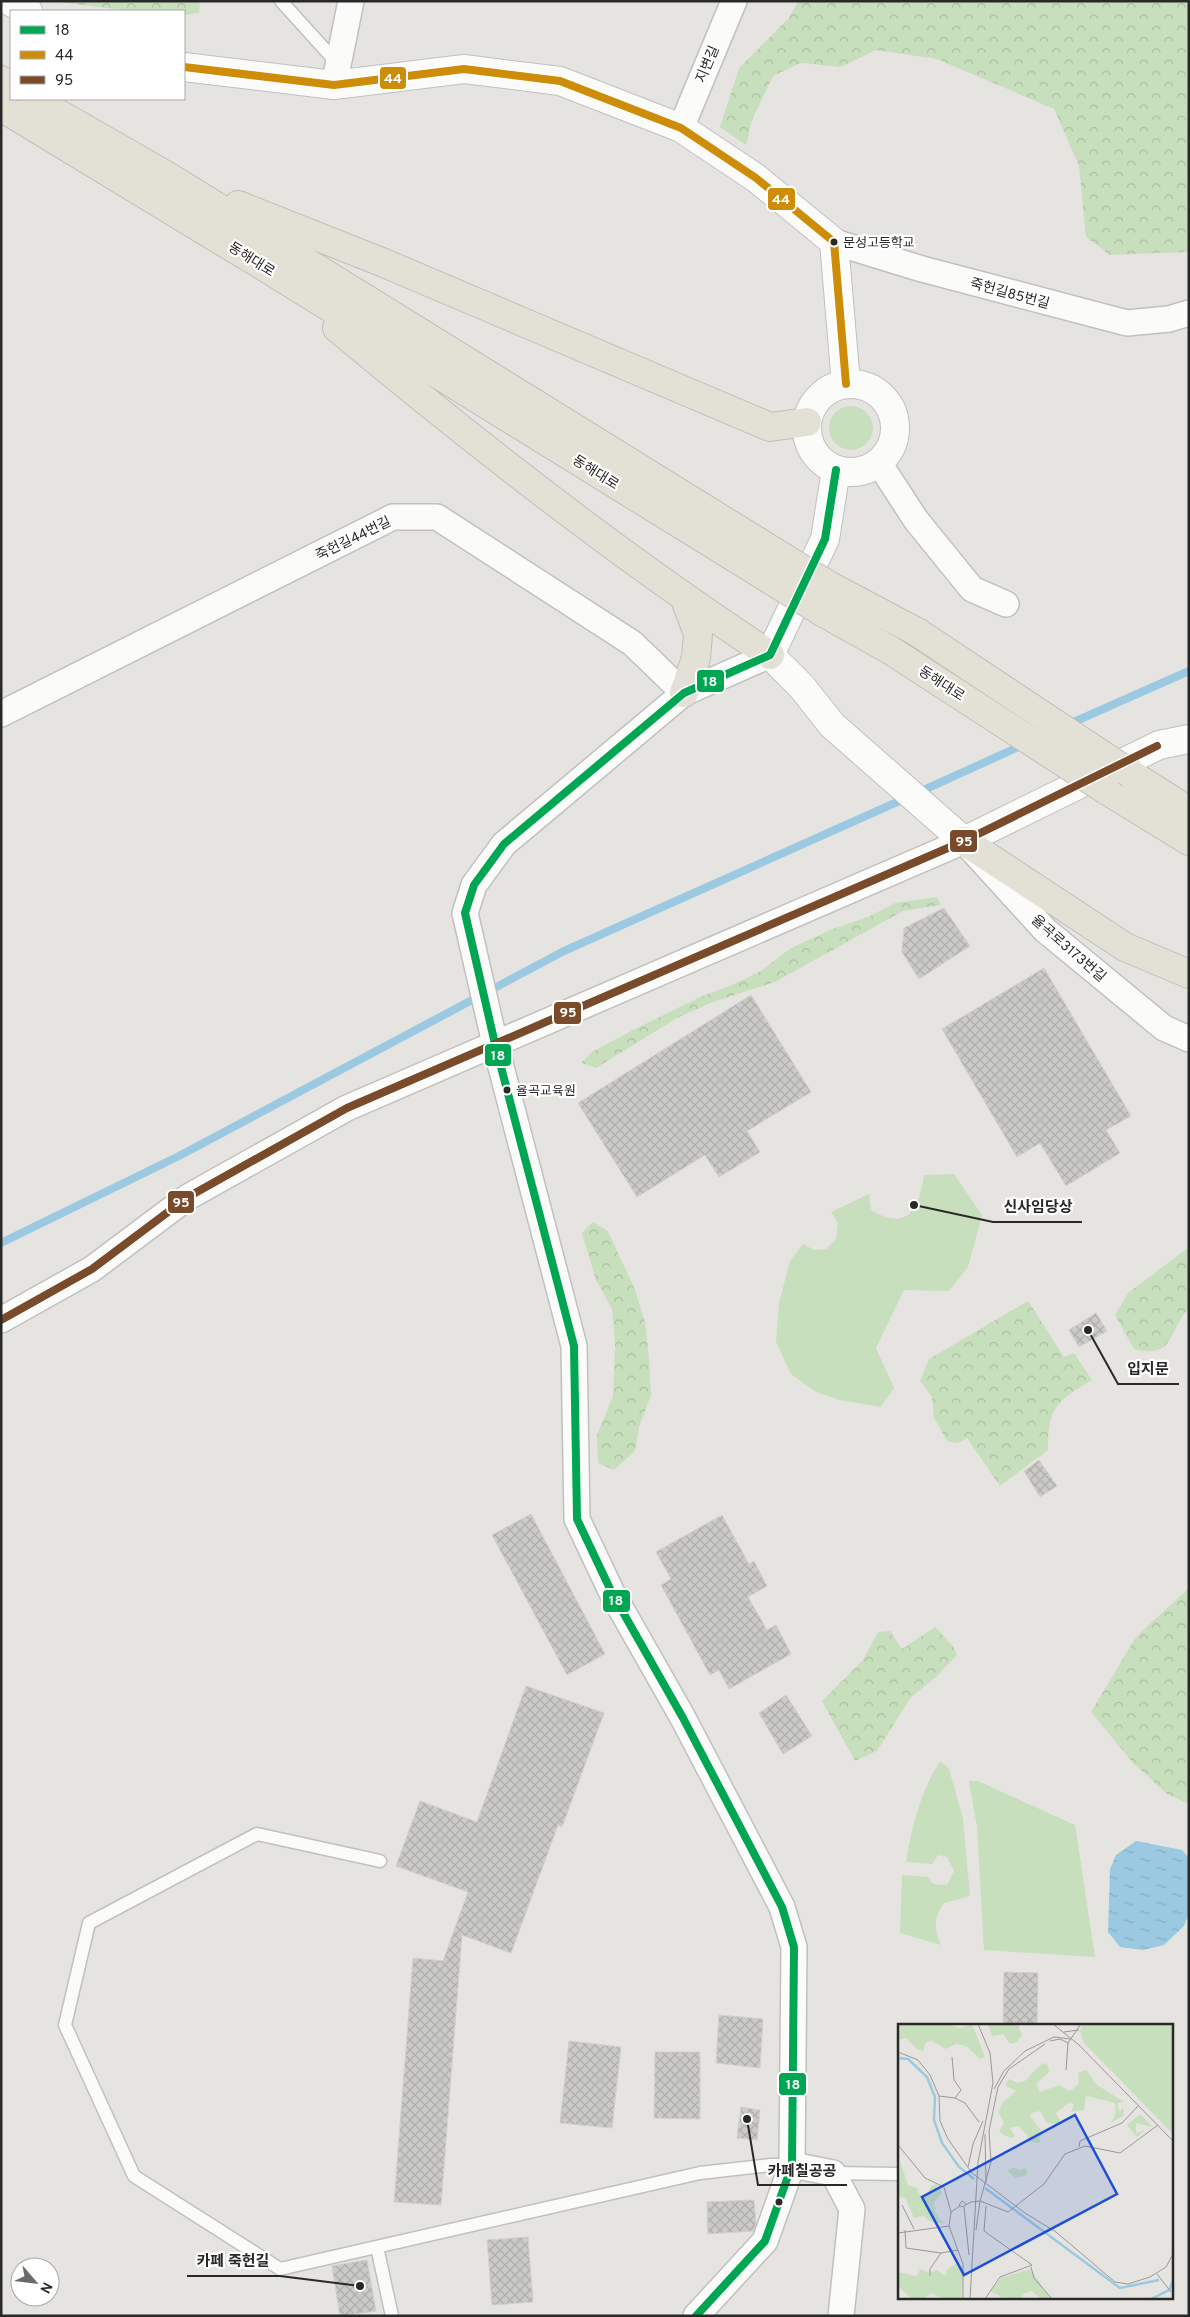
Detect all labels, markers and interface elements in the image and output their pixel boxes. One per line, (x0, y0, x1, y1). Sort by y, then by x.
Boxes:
legend (10, 10, 185, 100)
text: 18 (55, 22, 70, 41)
street label: 지변길 (693, 43, 724, 86)
text: 44 (55, 47, 74, 66)
line badge: 44 (379, 66, 407, 90)
text: 44 (384, 71, 402, 88)
text: 95 (55, 72, 73, 91)
line badge: 44 (767, 187, 796, 211)
text: 44 (772, 192, 790, 209)
place label: 문성고등학교 (843, 235, 915, 252)
marker: 문성고등학교 (829, 237, 839, 247)
street label: 동해대로 (225, 239, 278, 281)
street label: 죽헌길85번길 (968, 275, 1052, 313)
street label: 동해대로 (569, 452, 622, 494)
street label: 죽헌길44번길 (313, 513, 394, 565)
street label: 동해대로 (915, 663, 968, 705)
line badge: 18 (696, 669, 725, 693)
text: 18 (703, 674, 717, 691)
line badge: 95 (949, 829, 978, 853)
text: 95 (955, 834, 973, 851)
street label: 율곡로3173번길 (1027, 912, 1109, 986)
line badge: 95 (553, 1001, 582, 1025)
text: 95 (559, 1005, 577, 1022)
line badge: 18 (484, 1043, 512, 1067)
text: 18 (491, 1048, 505, 1065)
place label: 율곡교육원 (516, 1084, 576, 1100)
marker: 율곡교육원 (502, 1085, 512, 1095)
line badge: 95 (167, 1190, 195, 1214)
callout: 신사임당상 (993, 1192, 1082, 1222)
text: 95 (172, 1195, 190, 1212)
text: 신사임당상 (1003, 1199, 1073, 1218)
callout: 입지문 (1118, 1354, 1179, 1384)
text: 입지문 (1127, 1361, 1169, 1380)
line badge: 18 (602, 1589, 631, 1613)
text: 18 (609, 1593, 623, 1610)
inset map (898, 2024, 1172, 2300)
line badge: 18 (778, 2072, 807, 2096)
text: 18 (786, 2077, 800, 2094)
callout: 카페칠공공 (758, 2155, 847, 2185)
text: 카페칠공공 (767, 2162, 837, 2182)
unlabelled marker (774, 2197, 784, 2207)
callout: 카페 죽헌길 (187, 2246, 280, 2276)
text: 카페 죽헌길 (197, 2252, 269, 2272)
north arrow (10, 2257, 60, 2307)
text: N (35, 2279, 55, 2296)

